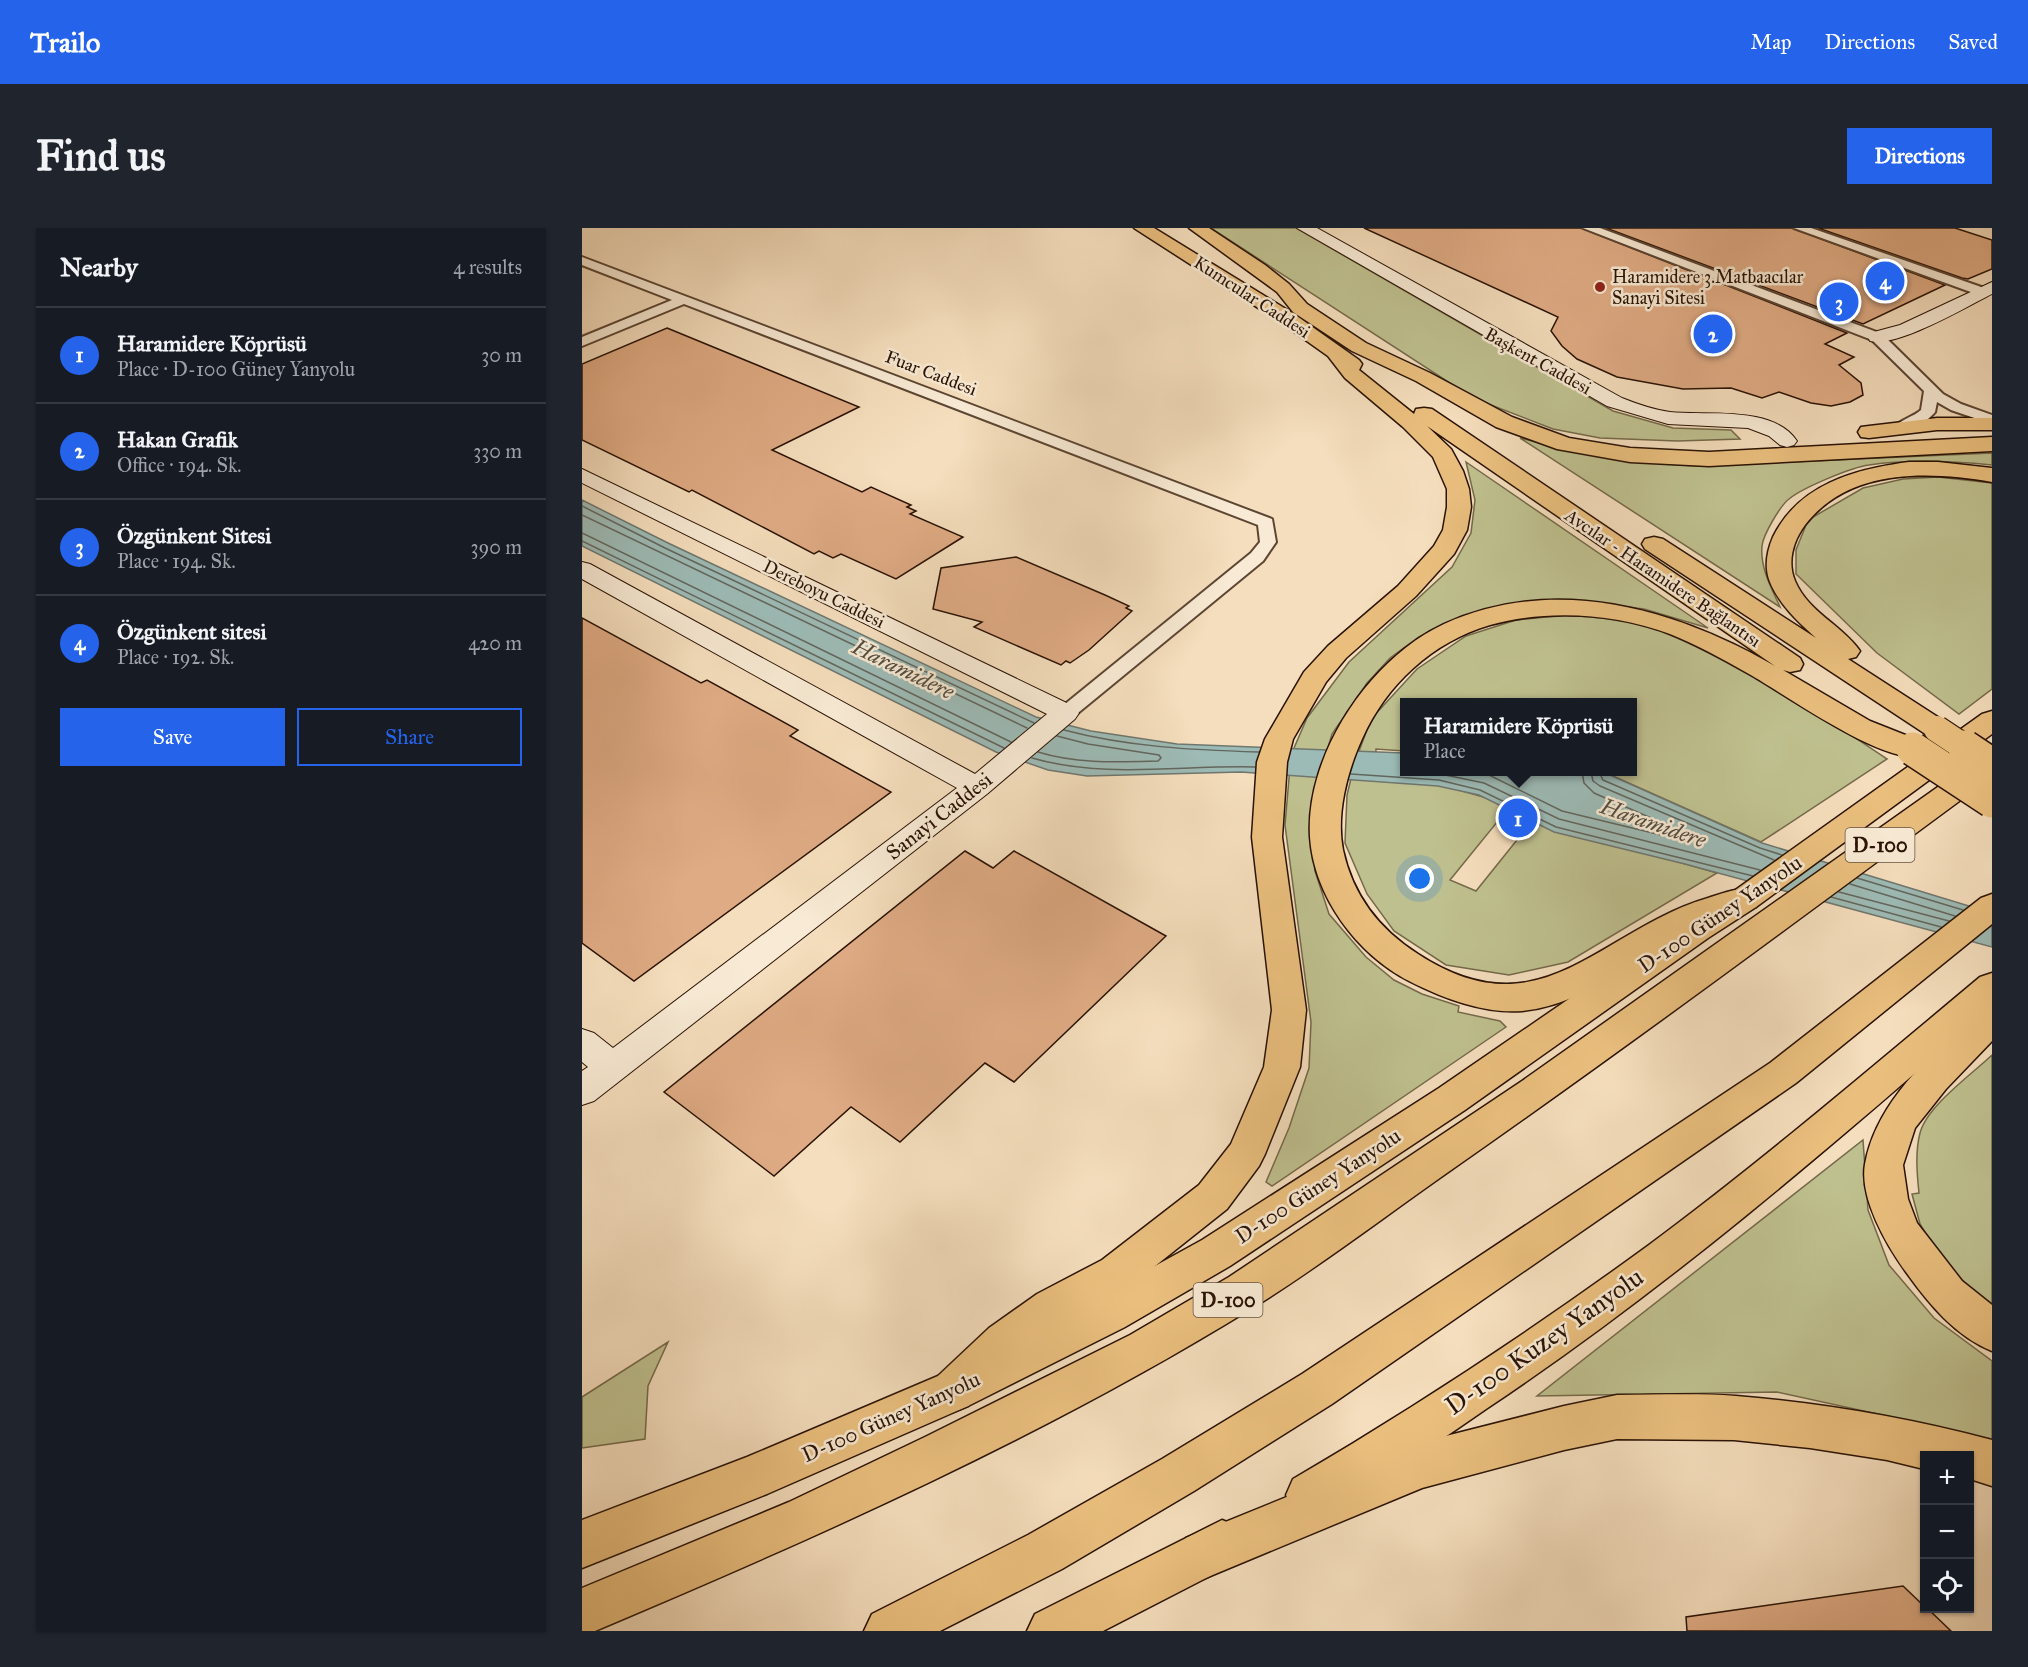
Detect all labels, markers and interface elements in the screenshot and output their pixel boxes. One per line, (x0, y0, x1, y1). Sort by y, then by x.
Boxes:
text: Trailo (30, 25, 100, 60)
text: Map (1751, 29, 1792, 55)
text: Directions (1825, 29, 1915, 55)
text: Saved (1948, 29, 1998, 55)
button: Directions (1847, 128, 1992, 184)
text: Find us (36, 130, 166, 182)
text: Nearby (60, 251, 138, 283)
street label: Kumcular Caddesi (1190, 251, 1314, 343)
text: 4 results (453, 255, 522, 279)
pin: 4 (1866, 259, 1904, 304)
place label: Haramidere 3.Matbaacılar Sanayi Sitesi (1612, 266, 1803, 309)
marker: Haramidere 3.Matbaacılar Sanayi Sitesi (1593, 280, 1607, 294)
pin: 3 (1820, 280, 1858, 325)
pin: 2 (1694, 312, 1732, 356)
street label: Başkent Caddesi (1481, 323, 1595, 399)
text: Haramidere Köprüsü (117, 330, 307, 357)
text: 1 (76, 343, 83, 367)
text: 30 m (481, 343, 522, 367)
street label: Fuar Caddesi (882, 345, 980, 401)
text: Place · D-100 Güney Yanyolu (117, 357, 355, 381)
text: Hakan Grafik (117, 426, 238, 453)
text: 2 (75, 439, 84, 463)
text: 330 m (473, 439, 522, 463)
text: Office · 194. Sk. (117, 453, 241, 477)
street label: Avcılar - Haramidere Bağlantısı (1559, 504, 1765, 653)
text: Özgünkent Sitesi (117, 522, 271, 549)
text: 3 (76, 535, 84, 559)
text: 390 m (471, 535, 522, 559)
text: Place · 194. Sk. (117, 549, 236, 573)
street label: Dereboyu Caddesi (760, 555, 888, 633)
text: Özgünkent sitesi (117, 618, 267, 645)
text: 4 (74, 631, 85, 655)
text: 420 m (468, 631, 522, 655)
water label: Haramidere (847, 632, 959, 706)
text: Place · 192. Sk. (117, 645, 234, 669)
popup (1400, 698, 1637, 776)
button: Save (60, 708, 285, 766)
button: Share (297, 708, 522, 766)
text: Haramidere Köprüsü (1424, 712, 1613, 739)
text: Place (1424, 739, 1466, 763)
street label: Sanayi Caddesi (881, 766, 997, 865)
water label: Haramidere (1596, 792, 1710, 854)
pin: 1 (1498, 796, 1538, 840)
road number: D-100 (1846, 828, 1914, 862)
street label: D-100 Güney Yanyolu (1633, 849, 1807, 979)
your location (1405, 864, 1434, 893)
street label: D-100 Güney Yanyolu (1230, 1123, 1406, 1249)
street label: D-100 Kuzey Yanyolu (1439, 1260, 1650, 1421)
road number: D-100 (1194, 1283, 1262, 1317)
street label: D-100 Güney Yanyolu (798, 1366, 984, 1468)
map controls (1920, 1451, 1974, 1613)
button: + (1920, 1451, 1974, 1505)
button: − (1920, 1505, 1974, 1559)
button: locate (1920, 1559, 1974, 1613)

